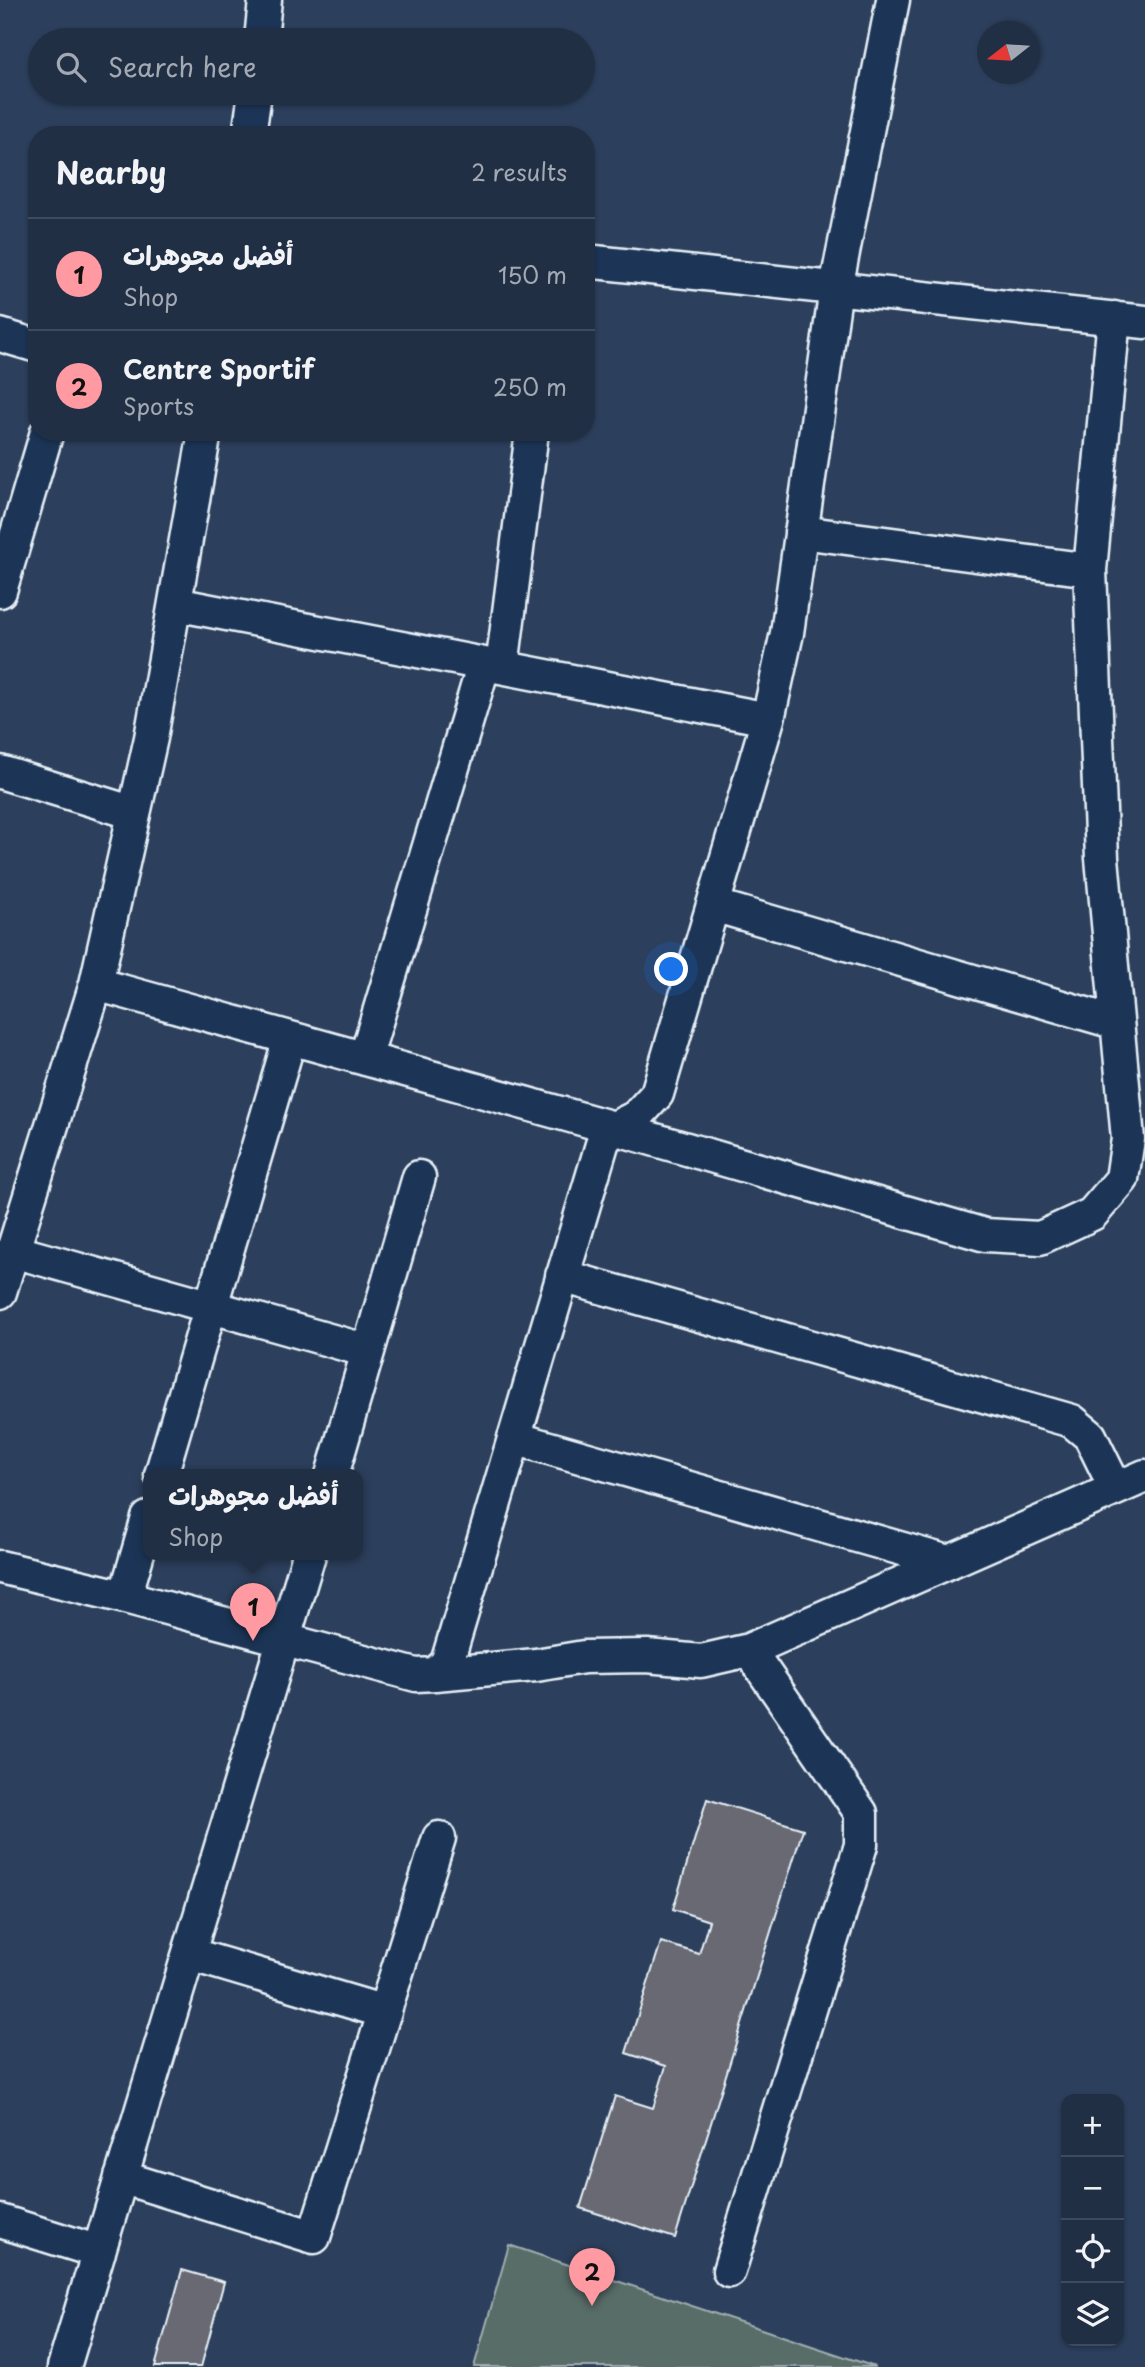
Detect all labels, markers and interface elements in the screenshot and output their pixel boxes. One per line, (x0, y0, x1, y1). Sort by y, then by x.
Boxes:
north arrow (977, 21, 1040, 84)
search box (28, 28, 595, 105)
text: Search here (108, 47, 257, 86)
icon: search (52, 48, 90, 86)
text: Nearby (56, 149, 166, 194)
text: 2 results (471, 154, 567, 189)
text: أفضل مجوهرات (123, 235, 293, 274)
text: 1 (74, 257, 85, 292)
text: 150 m (498, 257, 567, 292)
text: Shop (123, 279, 178, 314)
text: Centre Sportif (123, 349, 314, 388)
text: 2 (71, 369, 87, 404)
text: 250 m (493, 369, 567, 404)
text: Sports (123, 388, 194, 423)
your location (654, 952, 688, 986)
popup (143, 1469, 363, 1560)
text: أفضل مجوهرات (168, 1475, 338, 1514)
text: Shop (168, 1519, 223, 1554)
pin: 1 (230, 1583, 276, 1641)
map controls (1061, 2094, 1124, 2346)
button: + (1061, 2094, 1124, 2157)
button: − (1061, 2157, 1124, 2220)
button: locate (1061, 2220, 1124, 2283)
pin: 2 (569, 2248, 615, 2306)
button: layers (1061, 2283, 1124, 2346)

